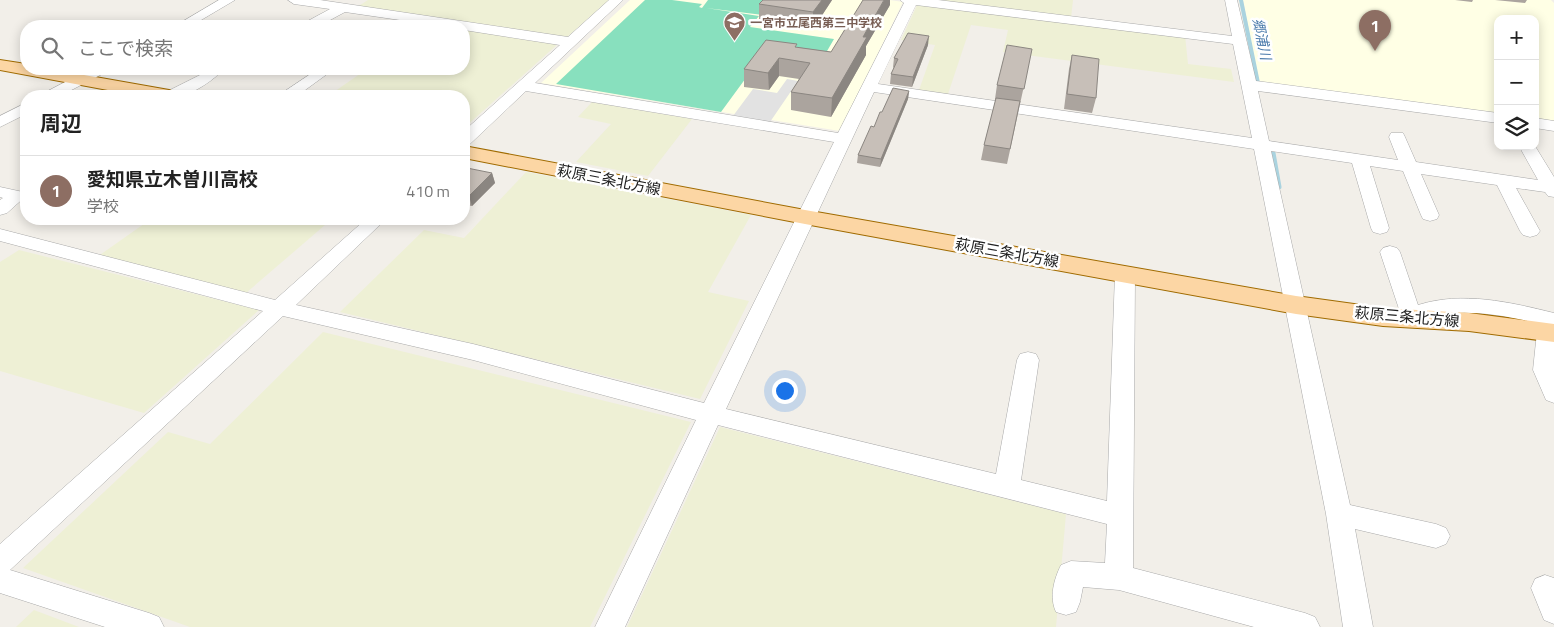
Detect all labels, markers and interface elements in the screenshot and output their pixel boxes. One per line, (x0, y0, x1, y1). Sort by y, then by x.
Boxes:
pin: 1 (1359, 10, 1391, 51)
school or university icon: 一宮市立尾西第三中学校 (722, 11, 746, 42)
place label: 一宮市立尾西第三中学校 (750, 13, 882, 32)
map controls (1494, 15, 1539, 150)
button: + (1494, 15, 1539, 60)
water label: 郷浦川 (1248, 16, 1278, 64)
search box (20, 20, 470, 75)
text: ここで検索 (78, 33, 173, 62)
icon: search (38, 34, 66, 62)
button: − (1494, 60, 1539, 105)
button: layers (1494, 105, 1539, 150)
text: 周辺 (40, 107, 82, 139)
street label: 萩原三条北方線 (555, 158, 663, 201)
text: 愛知県立木曽川高校 (87, 164, 258, 193)
text: 1 (52, 179, 60, 203)
text: 410 m (406, 179, 450, 203)
text: 学校 (87, 194, 119, 218)
street label: 萩原三条北方線 (953, 232, 1061, 273)
street label: 萩原三条北方線 (1354, 300, 1460, 333)
your location (772, 378, 798, 404)

